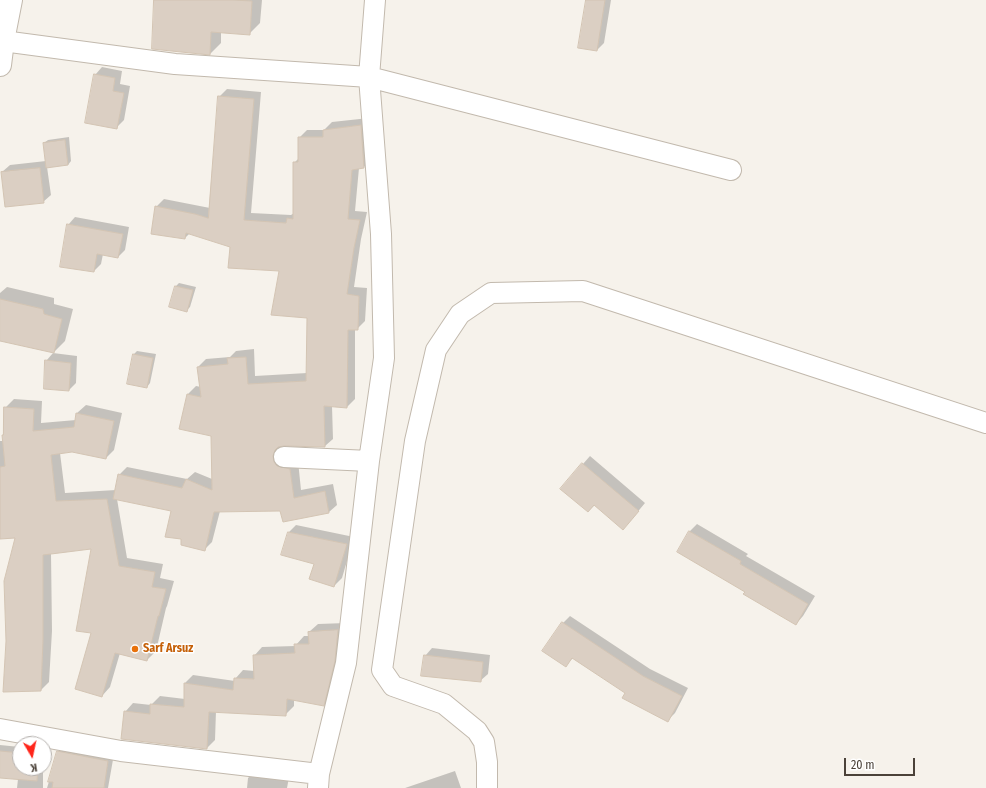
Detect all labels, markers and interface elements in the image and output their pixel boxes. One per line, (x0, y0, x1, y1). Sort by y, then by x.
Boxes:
place label: Sarf Arsuz (143, 642, 193, 656)
marker: Sarf Arsuz (130, 644, 140, 654)
north arrow (12, 736, 52, 776)
scale bar (846, 750, 917, 776)
text: 20 m (851, 758, 875, 772)
text: K (30, 760, 38, 774)

